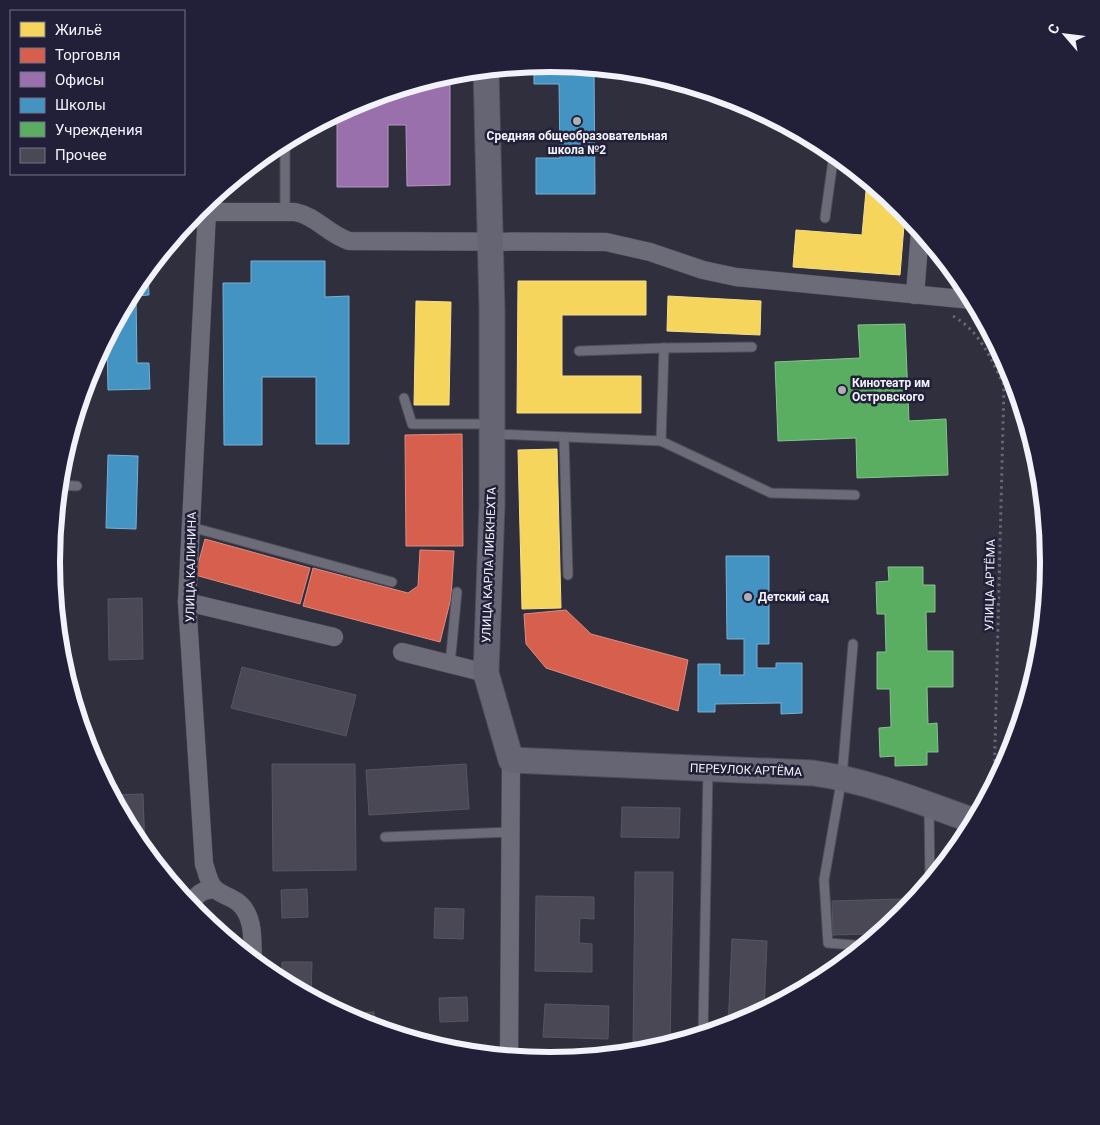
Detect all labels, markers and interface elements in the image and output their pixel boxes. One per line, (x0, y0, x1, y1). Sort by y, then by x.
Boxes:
legend (10, 10, 185, 175)
north arrow (1040, 10, 1090, 60)
text: Жильё (55, 21, 102, 39)
text: С (1044, 21, 1063, 37)
text: Торговля (55, 46, 120, 64)
text: Офисы (55, 71, 104, 89)
text: Школы (55, 96, 106, 114)
marker: Средняя общеобразовательная школа №2 (571, 115, 583, 127)
text: Учреждения (55, 121, 143, 139)
place label: Средняя общеобразовательная школа №2 (487, 129, 667, 157)
text: Прочее (55, 146, 107, 164)
place label: Кинотеатр им Островского (852, 376, 930, 404)
marker: Кинотеатр им Островского (836, 384, 848, 396)
street label: УЛИЦА КАРЛА ЛИБКНЕХТА (479, 487, 499, 643)
street label: УЛИЦА КАЛИНИНА (183, 512, 199, 622)
street label: УЛИЦА АРТЁМА (981, 539, 998, 631)
place label: Детский сад (758, 590, 829, 604)
marker: Детский сад (742, 591, 754, 603)
street label: ПЕРЕУЛОК АРТЁМА (690, 760, 803, 779)

